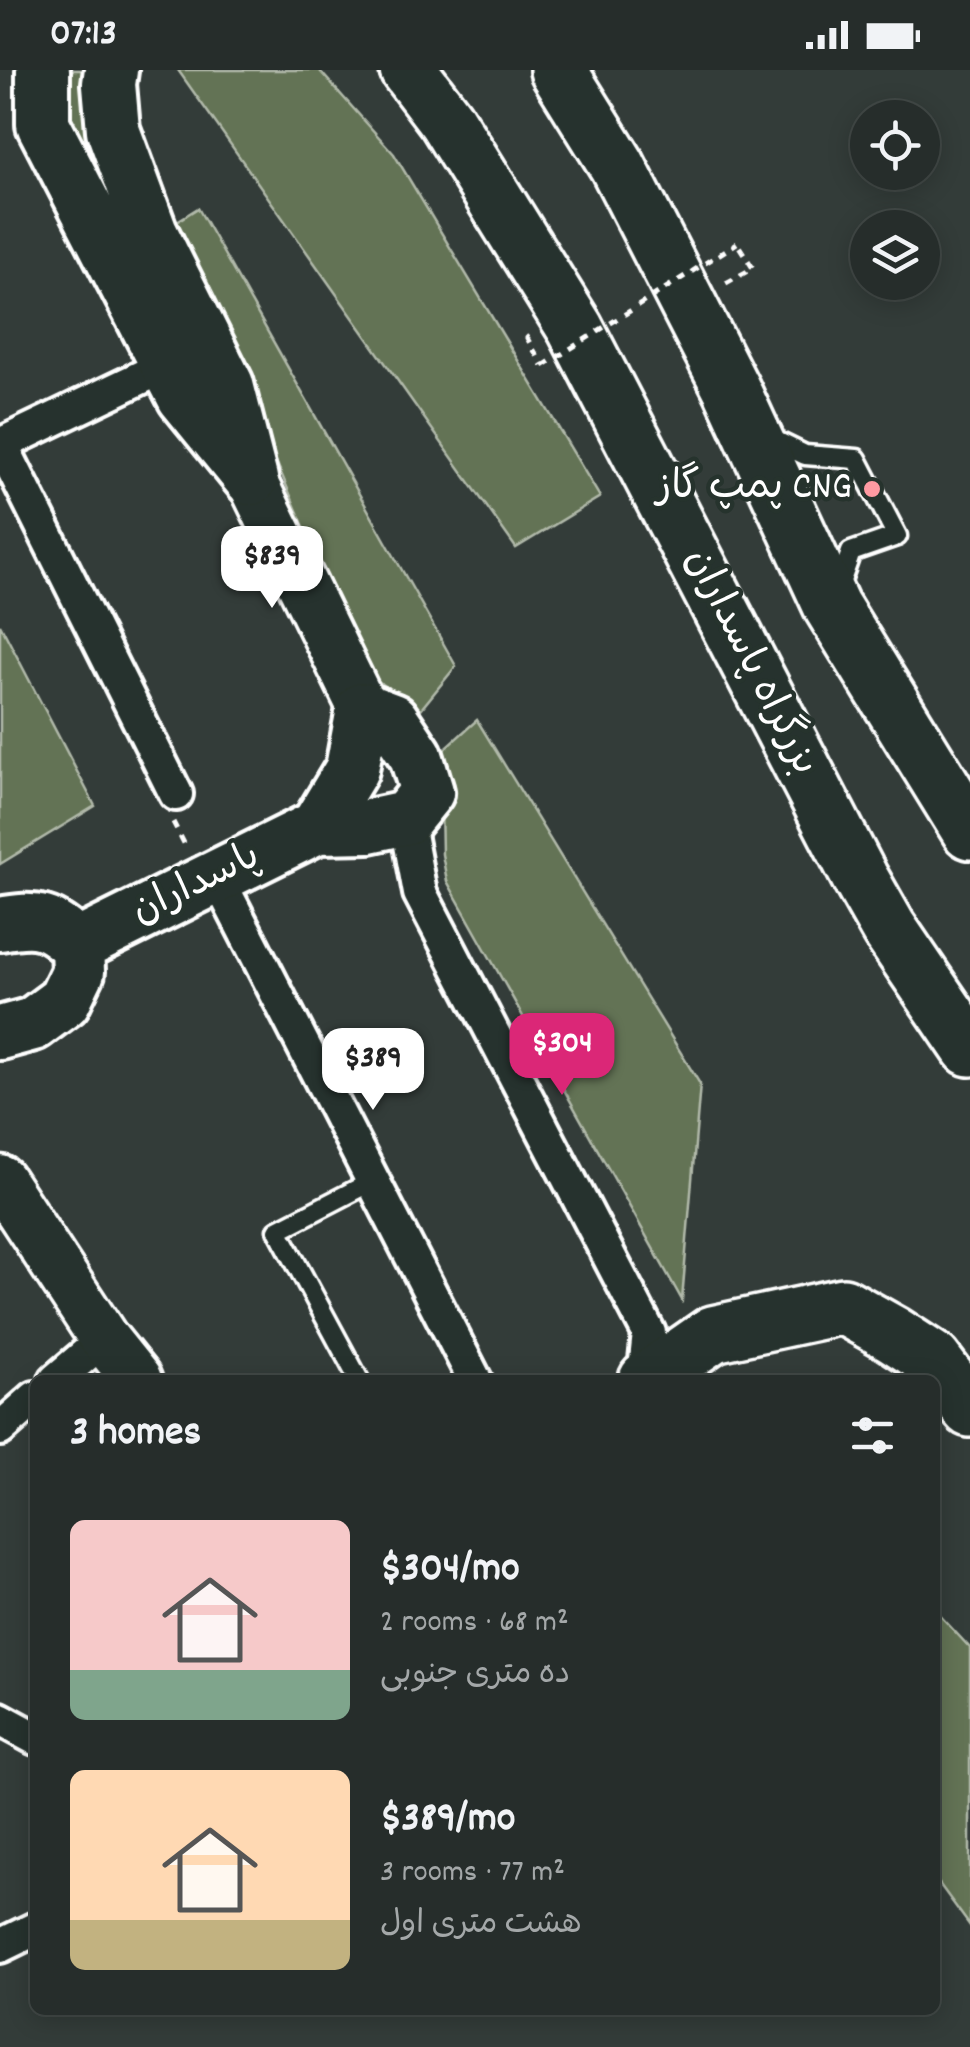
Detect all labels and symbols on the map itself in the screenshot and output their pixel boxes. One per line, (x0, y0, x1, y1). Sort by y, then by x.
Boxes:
place label: پمپ گاز CNG (653, 461, 852, 518)
marker: پمپ گاز CNG (861, 478, 883, 500)
pin: $839 (213, 526, 331, 611)
street label: بزرگراه پاسداران (667, 539, 831, 787)
street label: پاسداران (123, 830, 271, 942)
pin: $304 (503, 1013, 621, 1098)
pin: $389 (314, 1028, 432, 1113)

